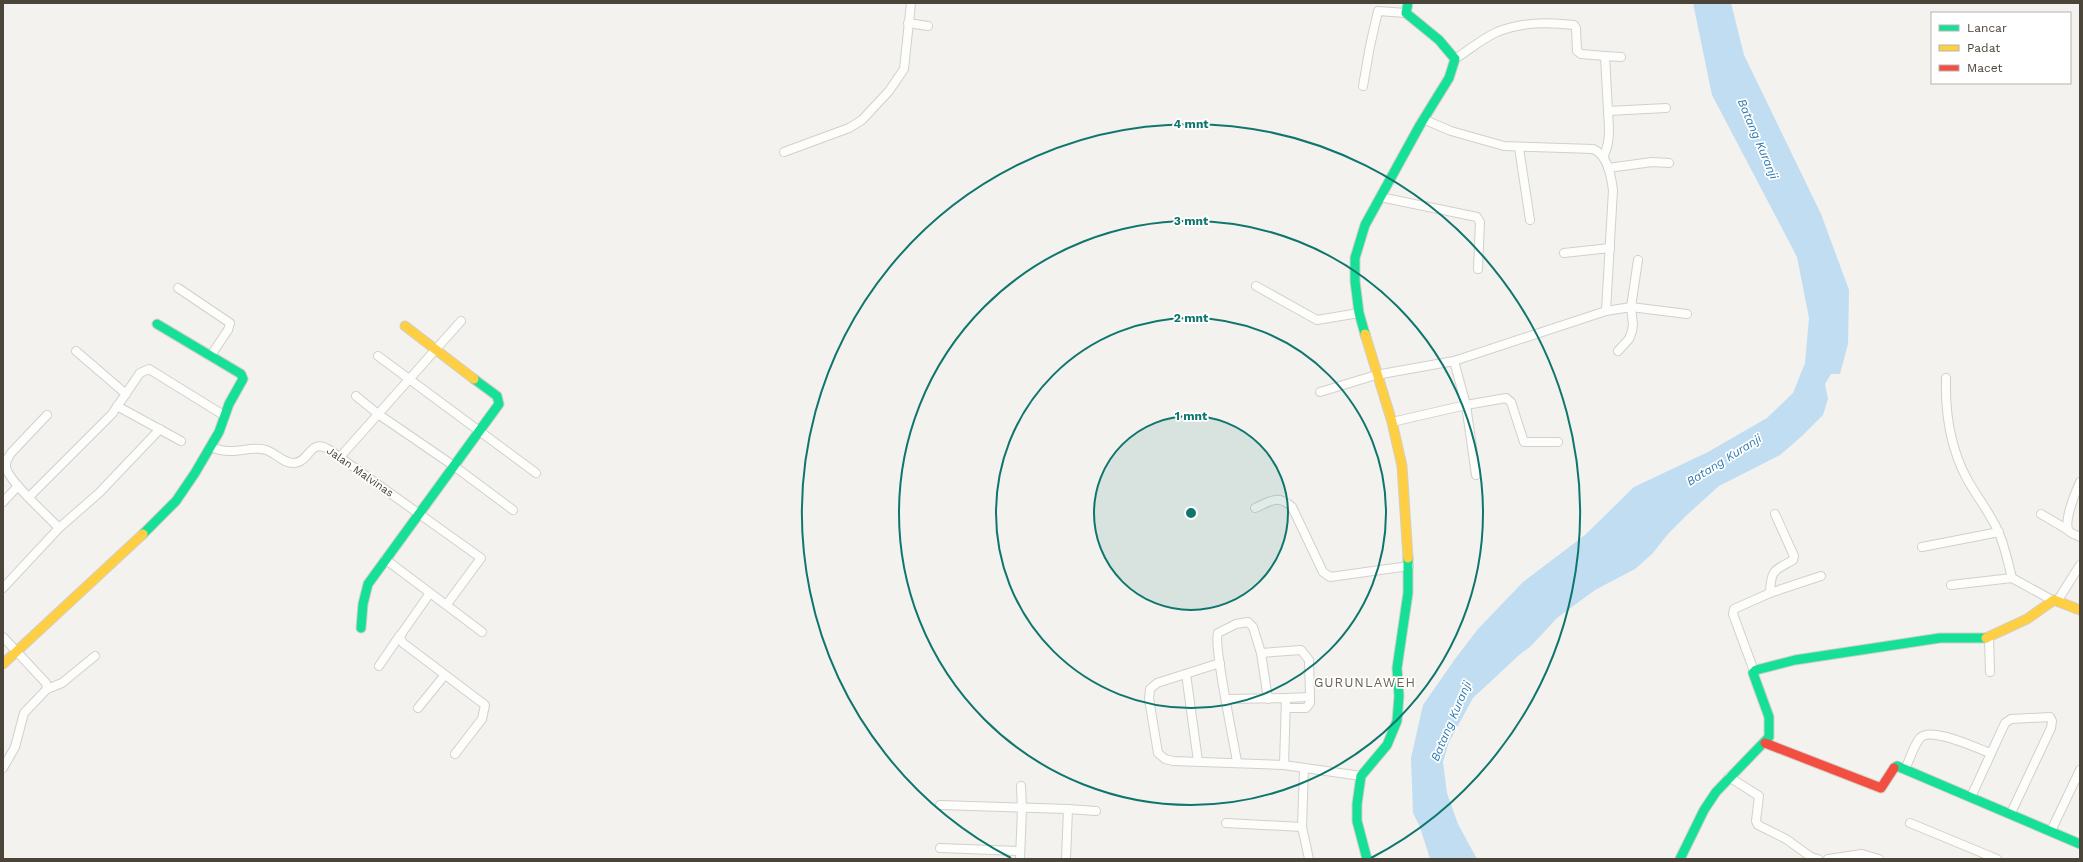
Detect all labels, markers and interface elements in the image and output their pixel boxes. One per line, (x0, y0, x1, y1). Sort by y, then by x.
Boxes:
legend (1931, 12, 2071, 84)
text: Lancar (1967, 21, 2007, 35)
text: Padat (1967, 41, 2000, 55)
text: Macet (1967, 61, 2002, 75)
water label: Batang Kuranji (1735, 97, 1782, 182)
text: 4 mnt (1173, 117, 1209, 131)
text: 3 mnt (1174, 214, 1209, 228)
text: 2 mnt (1174, 311, 1209, 325)
text: 1 mnt (1175, 409, 1208, 423)
water label: Batang Kuranji (1684, 431, 1765, 489)
street label: Jalan Malvinas (324, 444, 396, 500)
centre of rings (1184, 506, 1198, 520)
district label: GURUNLAWEH (1314, 675, 1416, 690)
water label: Batang Kuranji (1428, 678, 1475, 763)

